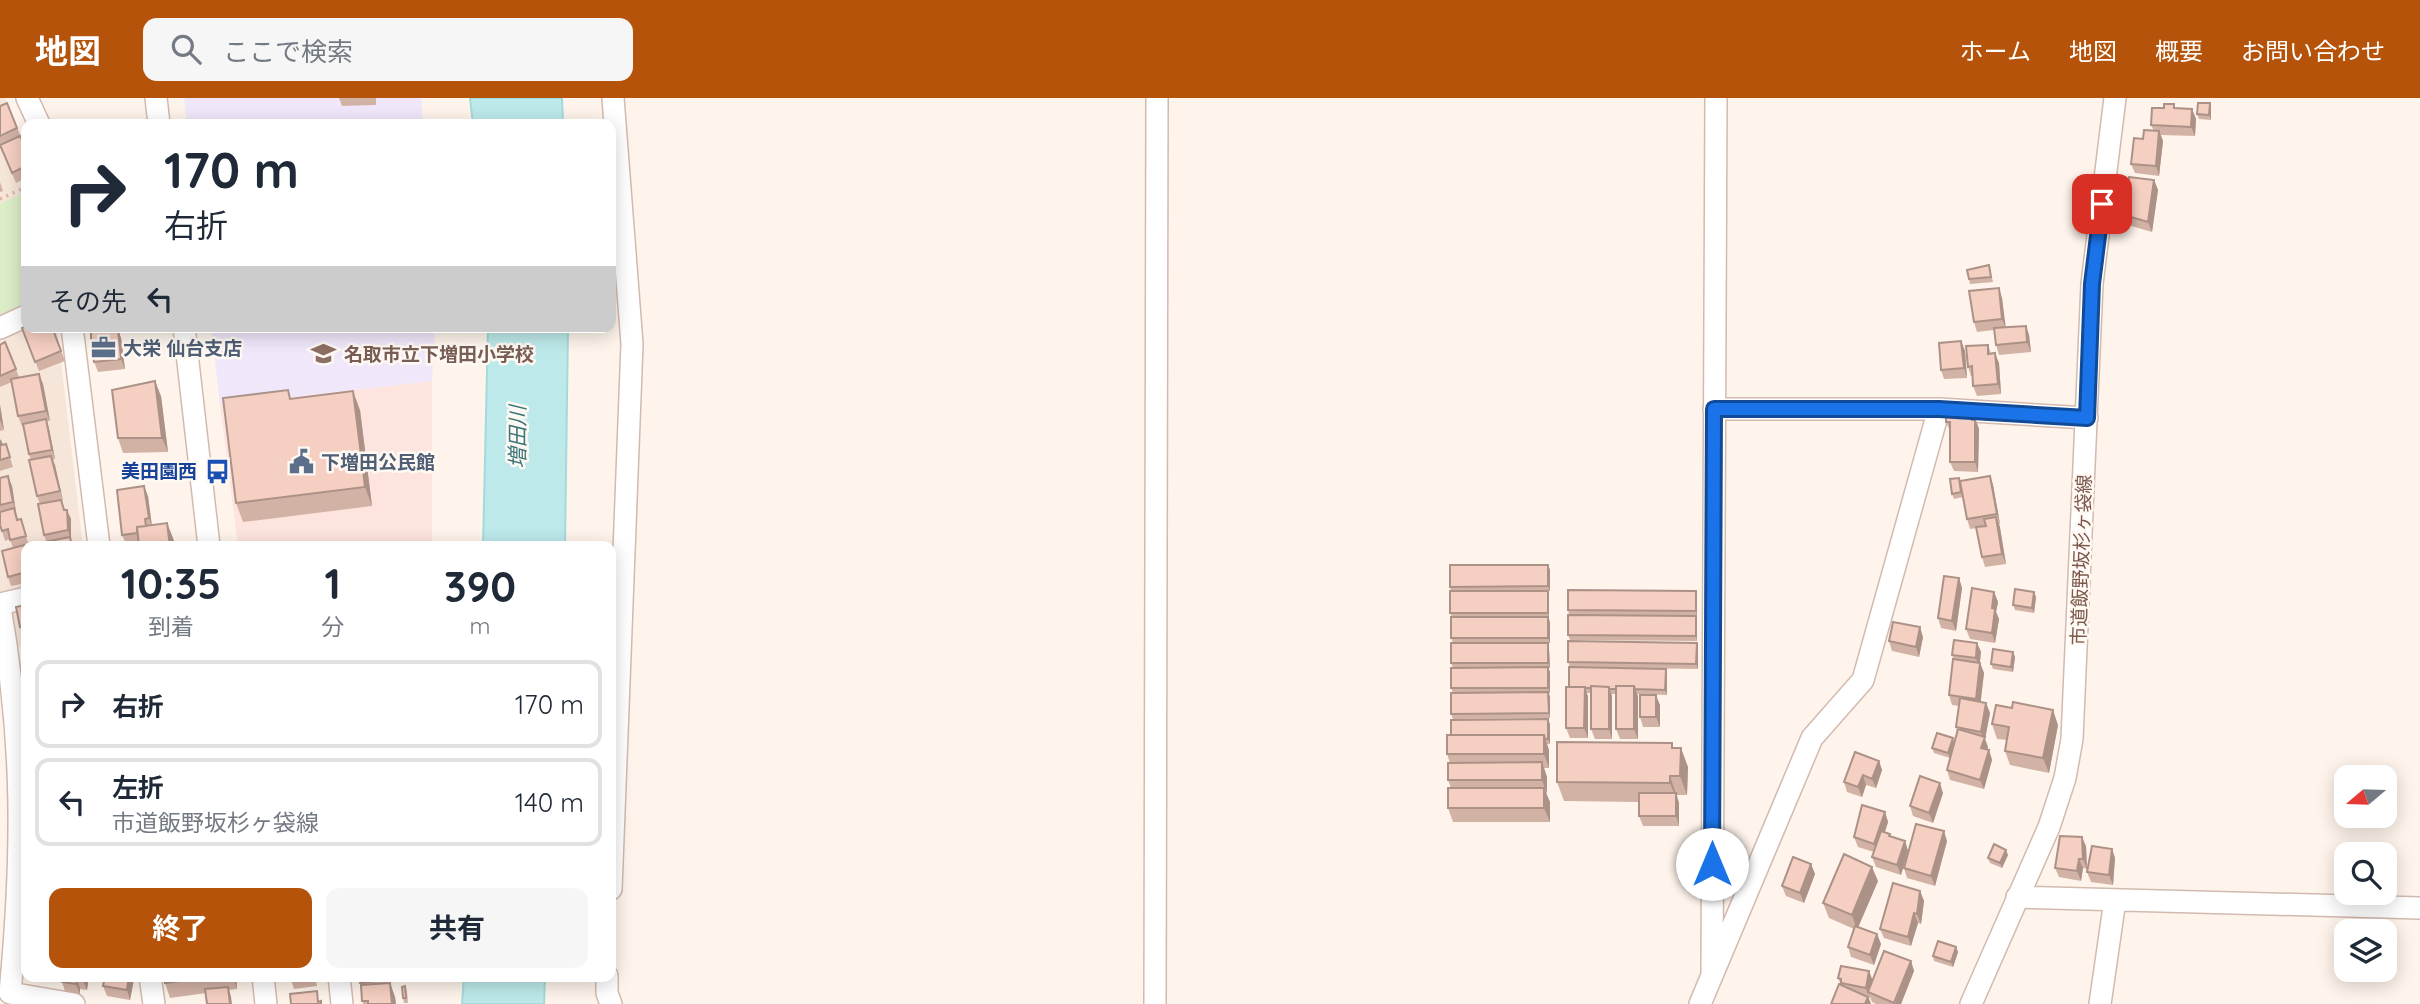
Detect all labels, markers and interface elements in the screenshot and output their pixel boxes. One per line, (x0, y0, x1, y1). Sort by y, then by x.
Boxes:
search box (143, 18, 633, 81)
text: 地図 (35, 30, 101, 71)
icon: search (167, 30, 205, 68)
text: ここで検索 (223, 35, 353, 68)
text: ホーム (1960, 36, 2031, 66)
text: 地図 (2069, 36, 2117, 66)
text: 概要 (2155, 36, 2203, 66)
text: お問い合わせ (2241, 36, 2385, 66)
text: 170 m (164, 139, 299, 200)
icon: right (49, 147, 140, 238)
pin (2072, 174, 2132, 234)
icon: arrive (2083, 185, 2121, 223)
text: 右折 (164, 205, 228, 245)
icon: left (141, 280, 179, 318)
text: その先 (49, 285, 127, 318)
office icon: 大栄 仙台支店 (89, 334, 117, 362)
place label: 大栄 仙台支店 (123, 336, 242, 360)
school or university icon: 名取市立下増田小学校 (310, 340, 338, 368)
place label: 名取市立下増田小学校 (344, 342, 534, 366)
water label: 増田川 (504, 404, 530, 469)
public building icon: 下増田公民館 (287, 448, 315, 476)
place label: 下増田公民館 (321, 450, 435, 474)
bus stop icon: 美田園西 (203, 457, 231, 485)
place label: 美田園西 (121, 459, 197, 483)
street label: 市道飯野坂杉ヶ袋線 (2066, 474, 2096, 646)
text: 10:35 (121, 557, 221, 610)
text: 1 (324, 557, 341, 610)
text: 390 (444, 560, 516, 613)
text: m (470, 611, 491, 640)
text: 到着 (148, 612, 194, 641)
text: 分 (321, 612, 344, 641)
icon: right (53, 685, 91, 723)
text: 170 m (515, 688, 584, 721)
text: 右折 (112, 690, 164, 723)
north arrow (2334, 765, 2398, 828)
map controls (2334, 765, 2397, 982)
text: 左折 (112, 771, 164, 804)
icon: left (53, 783, 91, 821)
text: 140 m (515, 786, 584, 819)
text: 市道飯野坂杉ヶ袋線 (112, 808, 319, 837)
position arrow (1675, 827, 1749, 901)
button: search (2334, 842, 2397, 905)
button: 終了 (49, 888, 312, 968)
button: 共有 (326, 888, 588, 968)
button: layers (2334, 919, 2397, 982)

